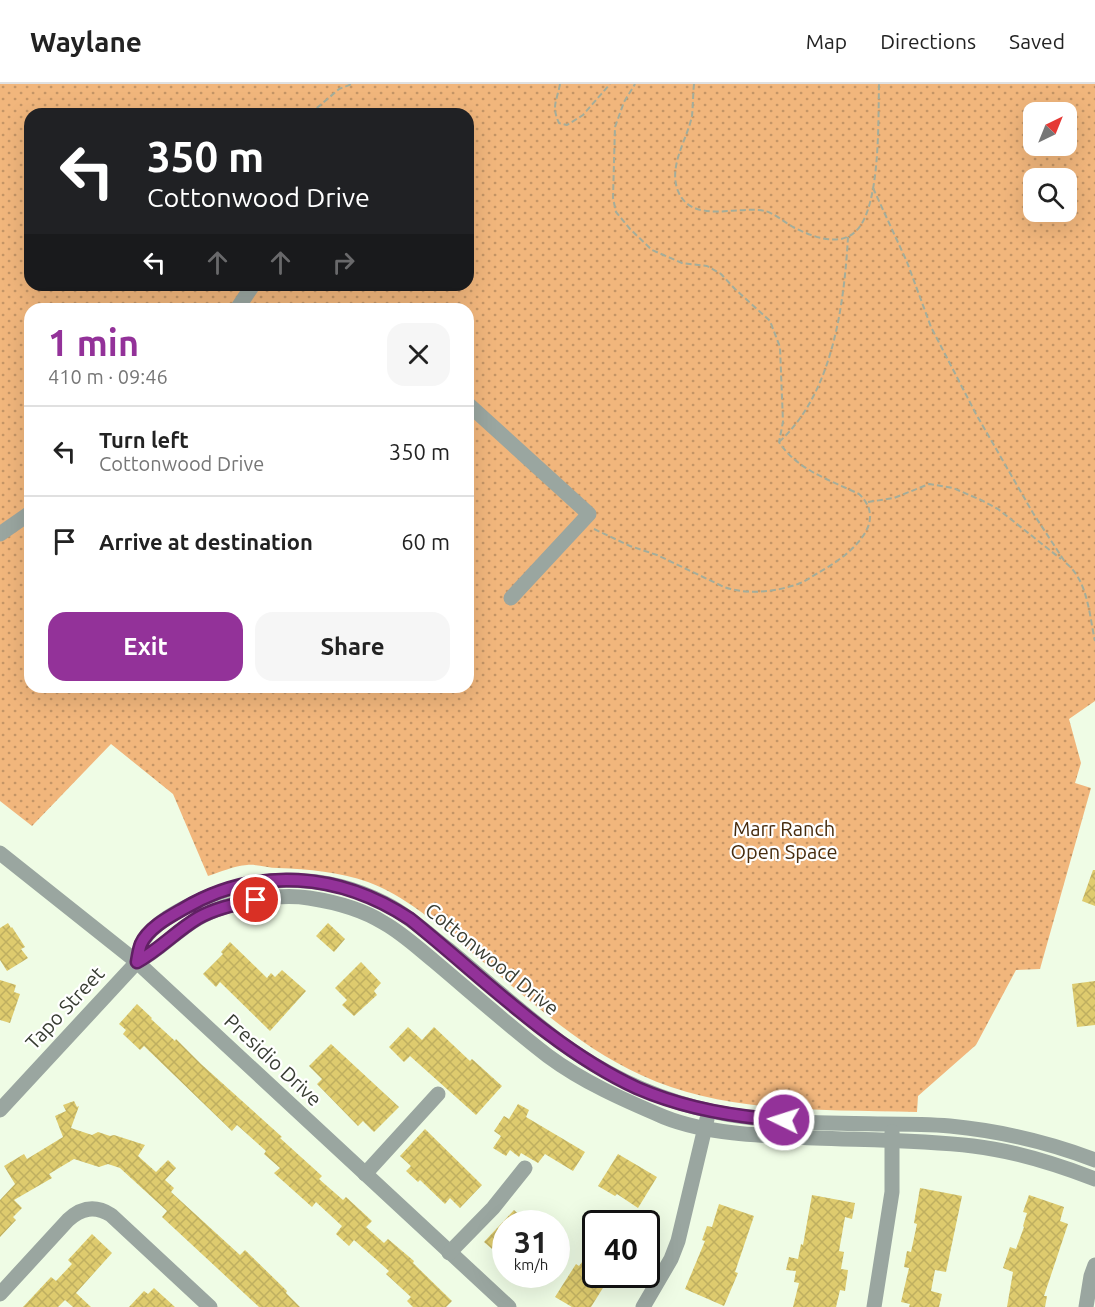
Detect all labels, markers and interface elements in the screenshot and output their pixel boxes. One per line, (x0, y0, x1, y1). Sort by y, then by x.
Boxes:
text: Waylane (30, 26, 142, 57)
text: Map (806, 29, 847, 53)
text: Directions (880, 29, 976, 53)
text: Saved (1009, 29, 1065, 53)
north arrow (1023, 102, 1077, 156)
map controls (1023, 102, 1077, 222)
icon: left (48, 132, 126, 210)
text: 350 m (147, 133, 264, 180)
button: search (1023, 168, 1077, 222)
text: Cottonwood Drive (147, 182, 370, 212)
icon: left (138, 246, 171, 279)
icon: ahead (201, 246, 234, 279)
icon: ahead (264, 246, 297, 279)
icon: right (327, 246, 360, 279)
text: 1 min (48, 322, 139, 363)
button: close (387, 323, 450, 386)
text: 410 m · 09:46 (48, 365, 168, 388)
text: Turn left (99, 427, 189, 452)
icon: left (48, 435, 81, 468)
text: 350 m (389, 439, 450, 464)
text: Cottonwood Drive (99, 452, 264, 475)
icon: arrive (48, 525, 81, 558)
text: Arrive at destination (99, 529, 313, 554)
text: 60 m (401, 529, 450, 554)
button: Exit (48, 612, 243, 681)
button: Share (255, 612, 450, 681)
park label: Marr Ranch Open Space (731, 817, 838, 863)
pin (230, 874, 281, 925)
icon: arrive (239, 883, 272, 916)
street label: Cottonwood Drive (421, 898, 564, 1020)
street label: Tapo Street (21, 962, 109, 1054)
street label: Presidio Drive (220, 1009, 327, 1110)
position arrow (752, 1088, 816, 1152)
speed limit sign: 40 (582, 1210, 660, 1288)
text: 31 (514, 1225, 548, 1259)
text: km/h (514, 1256, 548, 1273)

